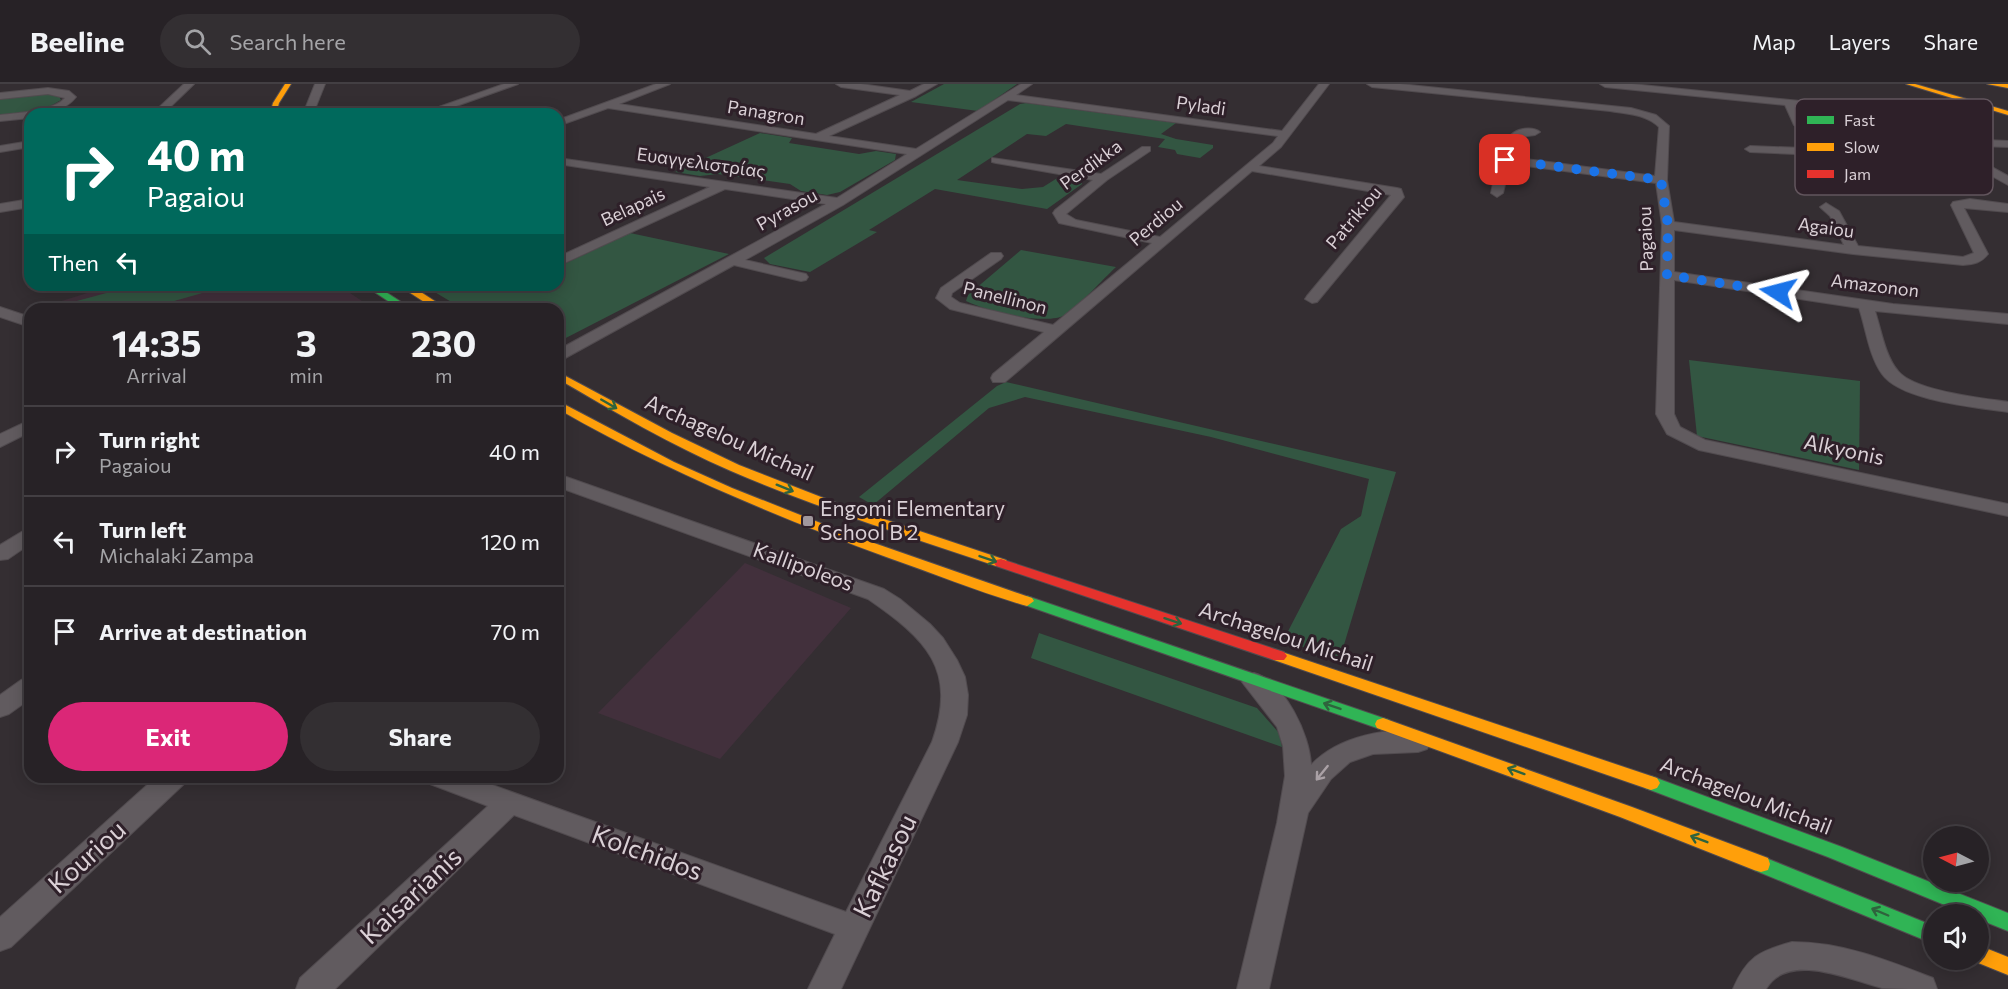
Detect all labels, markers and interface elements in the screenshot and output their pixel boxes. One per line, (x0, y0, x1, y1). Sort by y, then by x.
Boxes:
search box (160, 14, 580, 68)
text: Beeline (30, 24, 124, 58)
icon: search (181, 25, 214, 58)
text: Search here (229, 28, 346, 55)
text: Map (1752, 29, 1796, 54)
text: Layers (1829, 29, 1891, 54)
text: Share (1924, 29, 1978, 54)
street label: Pyladi (1175, 91, 1227, 119)
street label: Panagron (726, 95, 806, 129)
legend (1795, 99, 1993, 195)
text: Fast (1844, 110, 1875, 129)
text: 40 m (147, 128, 245, 180)
icon: right (48, 132, 126, 210)
street label: Perdikka (1055, 134, 1126, 194)
pin (1479, 134, 1530, 185)
text: Slow (1844, 137, 1880, 156)
street label: Ευαγγελιστρίας (635, 142, 767, 182)
icon: arrive (1488, 143, 1521, 176)
text: Jam (1844, 164, 1871, 183)
text: Pagaiou (147, 180, 245, 213)
street label: Belapais (597, 182, 668, 230)
street label: Patrikiou (1321, 182, 1386, 253)
street label: Pyrasou (752, 183, 821, 235)
street label: Perdiou (1124, 192, 1187, 250)
street label: Pagaiou (1633, 206, 1657, 272)
street label: Agaiou (1797, 212, 1856, 242)
icon: left (111, 246, 144, 279)
text: Then (48, 249, 99, 276)
position arrow (1746, 260, 1810, 324)
street label: Amazonon (1830, 269, 1920, 301)
street label: Panellinon (961, 276, 1049, 318)
text: 14:35 (112, 320, 202, 364)
text: 3 (296, 320, 317, 364)
text: 230 (411, 320, 476, 364)
text: Arrival (126, 363, 187, 387)
text: min (289, 363, 323, 387)
text: m (435, 363, 452, 387)
street label: Archagelou Michail (642, 388, 818, 485)
one-way arrow (600, 399, 617, 411)
text: Turn right (99, 426, 200, 453)
street label: Alkyonis (1802, 428, 1887, 469)
icon: right (48, 435, 81, 468)
text: 40 m (489, 438, 540, 465)
text: Pagaiou (99, 453, 171, 477)
one-way arrow (775, 483, 793, 494)
place label: Engomi Elementary School B 2 (820, 495, 1005, 544)
marker: Engomi Elementary School B 2 (801, 514, 815, 528)
text: Turn left (99, 516, 186, 543)
icon: left (48, 525, 81, 558)
text: 120 m (481, 528, 540, 555)
street label: Kallipoleos (750, 536, 857, 595)
text: Michalaki Zampa (99, 543, 254, 567)
one-way arrow (978, 555, 997, 566)
street label: Archagelou Michail (1196, 596, 1377, 675)
icon: arrive (48, 615, 81, 648)
one-way arrow (1163, 617, 1182, 628)
text: Arrive at destination (99, 618, 307, 645)
text: 70 m (491, 618, 540, 645)
one-way arrow (1323, 699, 1342, 710)
button: Exit (48, 702, 288, 771)
button: Share (300, 702, 540, 771)
street label: Archagelou Michail (1657, 750, 1836, 839)
one-way arrow (1507, 764, 1526, 775)
one-way arrow (1315, 765, 1328, 781)
street label: Kafkasou (845, 809, 922, 922)
street label: Kouriou (41, 813, 131, 899)
street label: Kolchidos (588, 817, 707, 886)
north arrow (1923, 826, 1989, 892)
map controls (1923, 826, 1989, 970)
one-way arrow (1690, 833, 1708, 844)
street label: Kaisarianis (353, 840, 467, 950)
button: sound (1923, 904, 1989, 970)
one-way arrow (1871, 905, 1889, 917)

